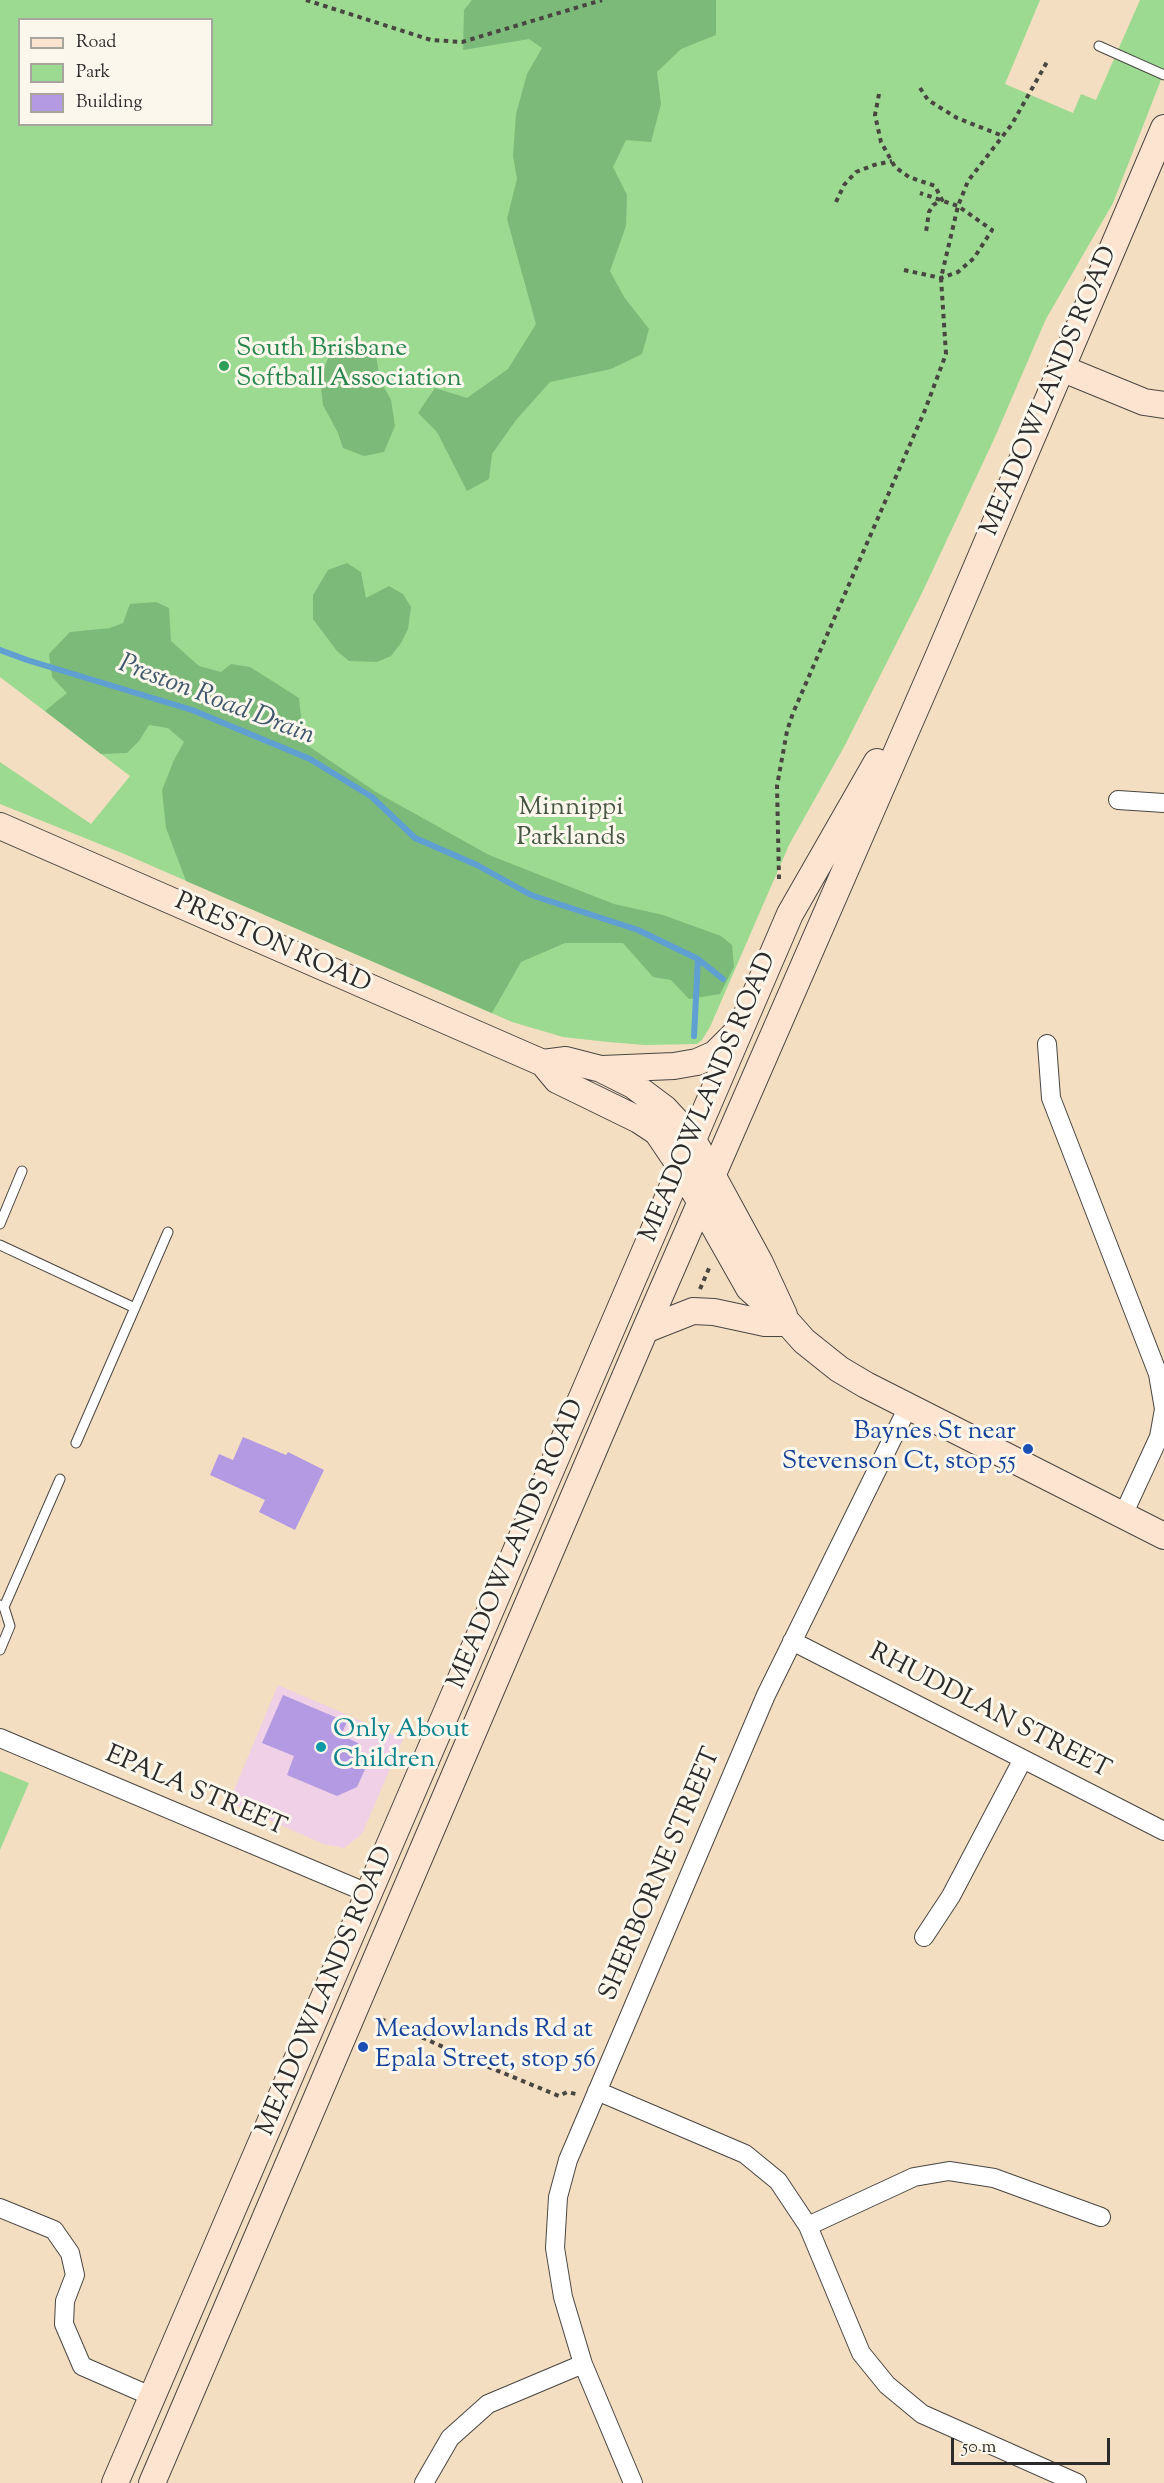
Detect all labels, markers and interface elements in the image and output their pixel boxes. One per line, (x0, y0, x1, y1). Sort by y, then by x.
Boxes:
legend (18, 18, 213, 126)
text: Road (76, 30, 116, 56)
text: Park (76, 60, 110, 86)
text: Building (76, 90, 142, 116)
street label: MEADOWLANDS ROAD (976, 243, 1126, 541)
place label: South Brisbane Softball Association (236, 335, 462, 396)
marker: South Brisbane Softball Association (217, 359, 231, 373)
water label: Preston Road Drain (113, 650, 319, 754)
park label: Minnippi Parklands (517, 794, 625, 856)
street label: PRESTON ROAD (169, 888, 375, 1002)
street label: MEADOWLANDS ROAD (635, 949, 785, 1247)
street label: MEADOWLANDS ROAD (443, 1396, 593, 1694)
place label: Baynes St near Stevenson Ct, stop 55 (782, 1418, 1016, 1480)
marker: Baynes St near Stevenson Ct, stop 55 (1021, 1442, 1035, 1456)
street label: RHUDDLAN STREET (863, 1639, 1115, 1787)
place label: Only About Children (333, 1716, 469, 1778)
marker: Only About Children (314, 1740, 328, 1754)
street label: EPALA STREET (100, 1741, 290, 1845)
street label: SHERBORNE STREET (595, 1744, 729, 2006)
street label: MEADOWLANDS ROAD (252, 1843, 402, 2141)
place label: Meadowlands Rd at Epala Street, stop 56 (375, 2016, 596, 2078)
marker: Meadowlands Rd at Epala Street, stop 56 (356, 2040, 370, 2054)
scale bar (954, 2426, 1113, 2464)
text: 50 m (962, 2435, 996, 2461)

